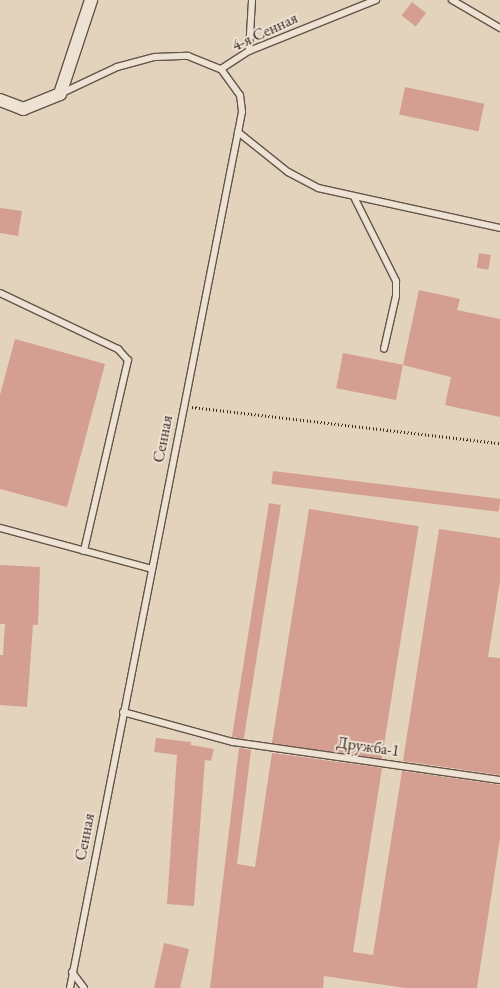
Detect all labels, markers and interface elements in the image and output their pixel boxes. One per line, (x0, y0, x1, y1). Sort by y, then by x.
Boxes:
street label: 4-я Сенная (229, 8, 301, 56)
street label: Сенная (149, 414, 177, 464)
street label: Дружба-1 (335, 733, 401, 761)
street label: Сенная (71, 812, 99, 862)

